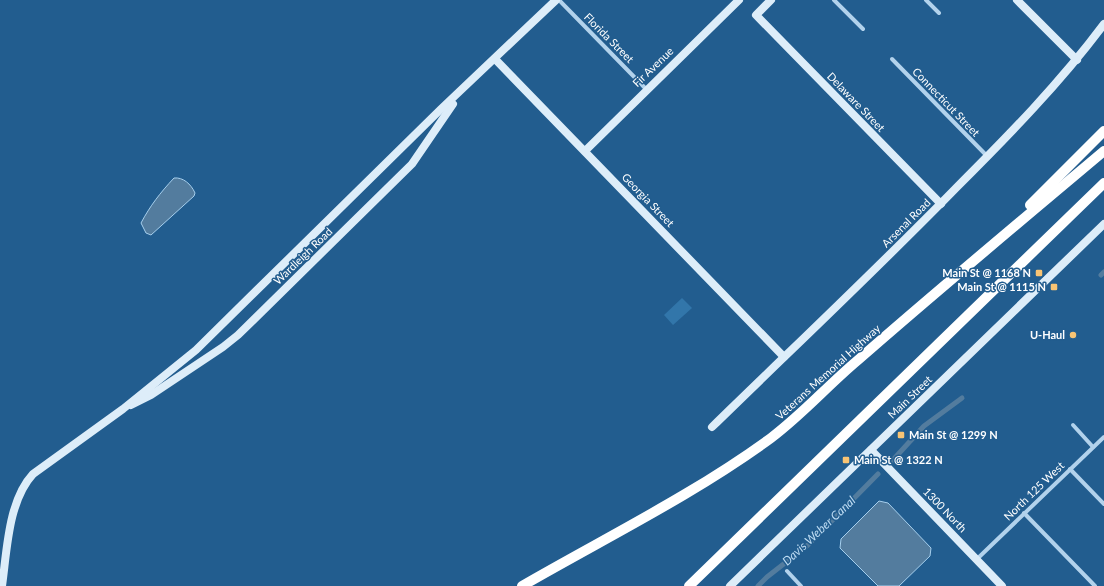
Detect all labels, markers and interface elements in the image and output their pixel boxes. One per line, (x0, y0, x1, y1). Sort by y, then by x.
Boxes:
street label: Florida Street (582, 10, 637, 65)
street label: Fir Avenue (630, 44, 676, 89)
street label: Connecticut Street (910, 65, 983, 139)
street label: Delaware Street (825, 69, 888, 134)
street label: Georgia Street (620, 170, 677, 229)
street label: Arsenal Road (879, 196, 933, 250)
street label: Wardleigh Road (271, 224, 335, 287)
place label: Main St @ 1168 N (942, 266, 1031, 279)
marker: Main St @ 1168 N (1034, 268, 1044, 278)
place label: Main St @ 1115 N (957, 280, 1046, 293)
marker: Main St @ 1115 N (1049, 282, 1059, 292)
street label: Veterans Memorial Highway (773, 321, 883, 422)
place label: U-Haul (1030, 328, 1065, 341)
marker: U-Haul (1068, 330, 1078, 340)
street label: Main Street (885, 372, 934, 421)
place label: Main St @ 1299 N (909, 428, 998, 441)
marker: Main St @ 1299 N (896, 430, 906, 440)
place label: Main St @ 1322 N (854, 453, 943, 466)
marker: Main St @ 1322 N (841, 455, 851, 465)
street label: North 125 West (1001, 459, 1066, 523)
street label: 1300 North (921, 485, 970, 535)
water label: Davis Weber Canal (779, 493, 859, 568)

